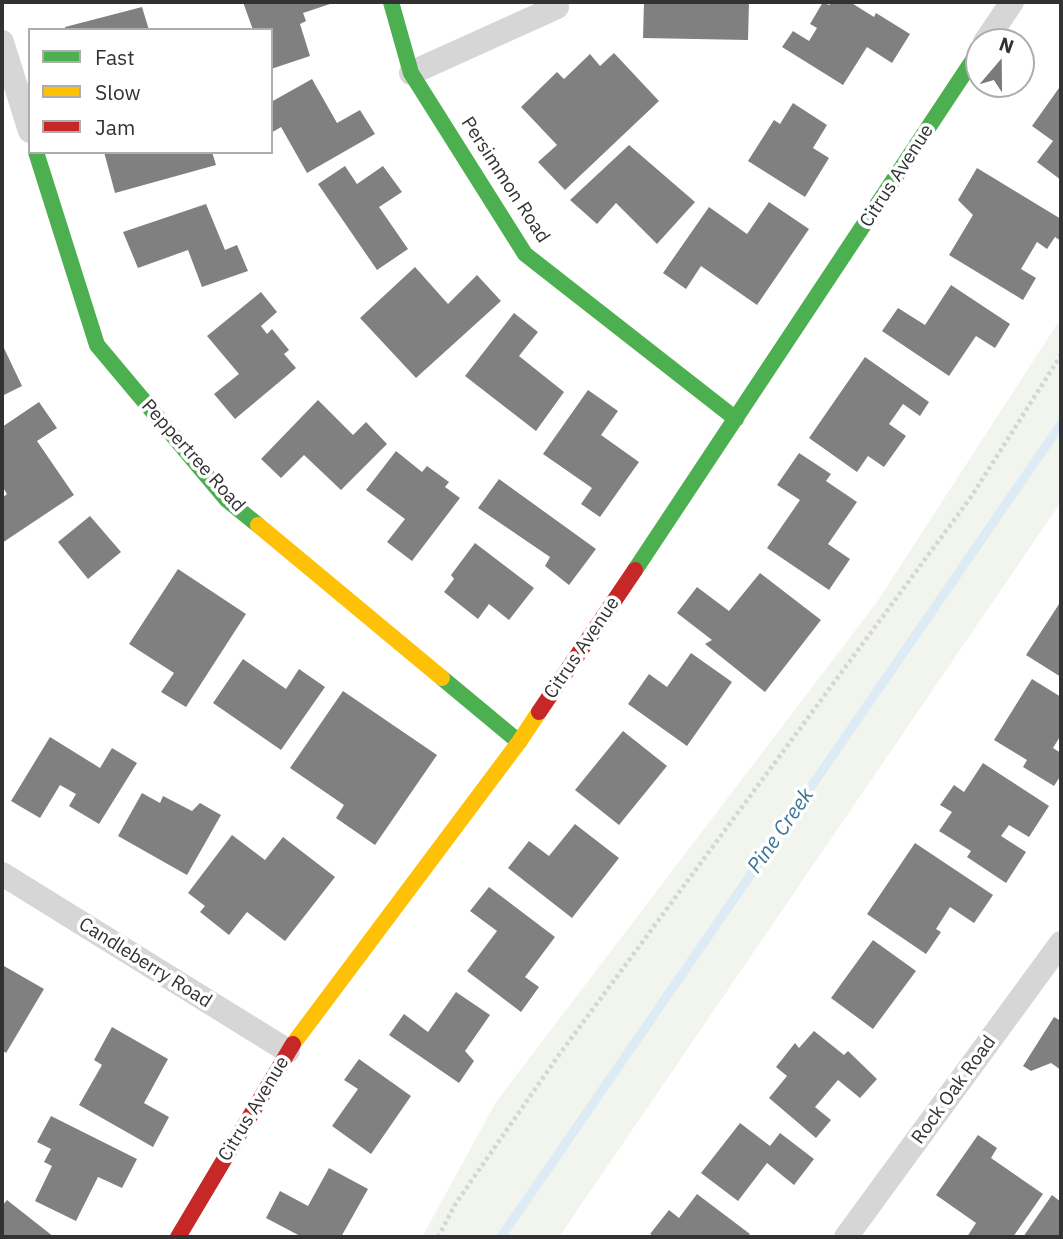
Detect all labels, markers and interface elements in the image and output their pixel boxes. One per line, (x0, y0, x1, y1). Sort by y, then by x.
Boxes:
legend (28, 28, 273, 154)
north arrow (965, 28, 1035, 98)
text: N (996, 32, 1017, 59)
text: Fast (95, 43, 135, 71)
text: Slow (95, 78, 141, 106)
text: Jam (95, 113, 135, 141)
street label: Persimmon Road (456, 113, 554, 247)
street label: Citrus Avenue (855, 120, 939, 232)
street label: Peppertree Road (136, 395, 250, 517)
street label: Citrus Avenue (540, 593, 624, 703)
water label: Pine Creek (743, 784, 819, 878)
street label: Candleberry Road (74, 913, 216, 1013)
street label: Rock Oak Road (907, 1031, 1001, 1149)
street label: Citrus Avenue (214, 1052, 294, 1166)

